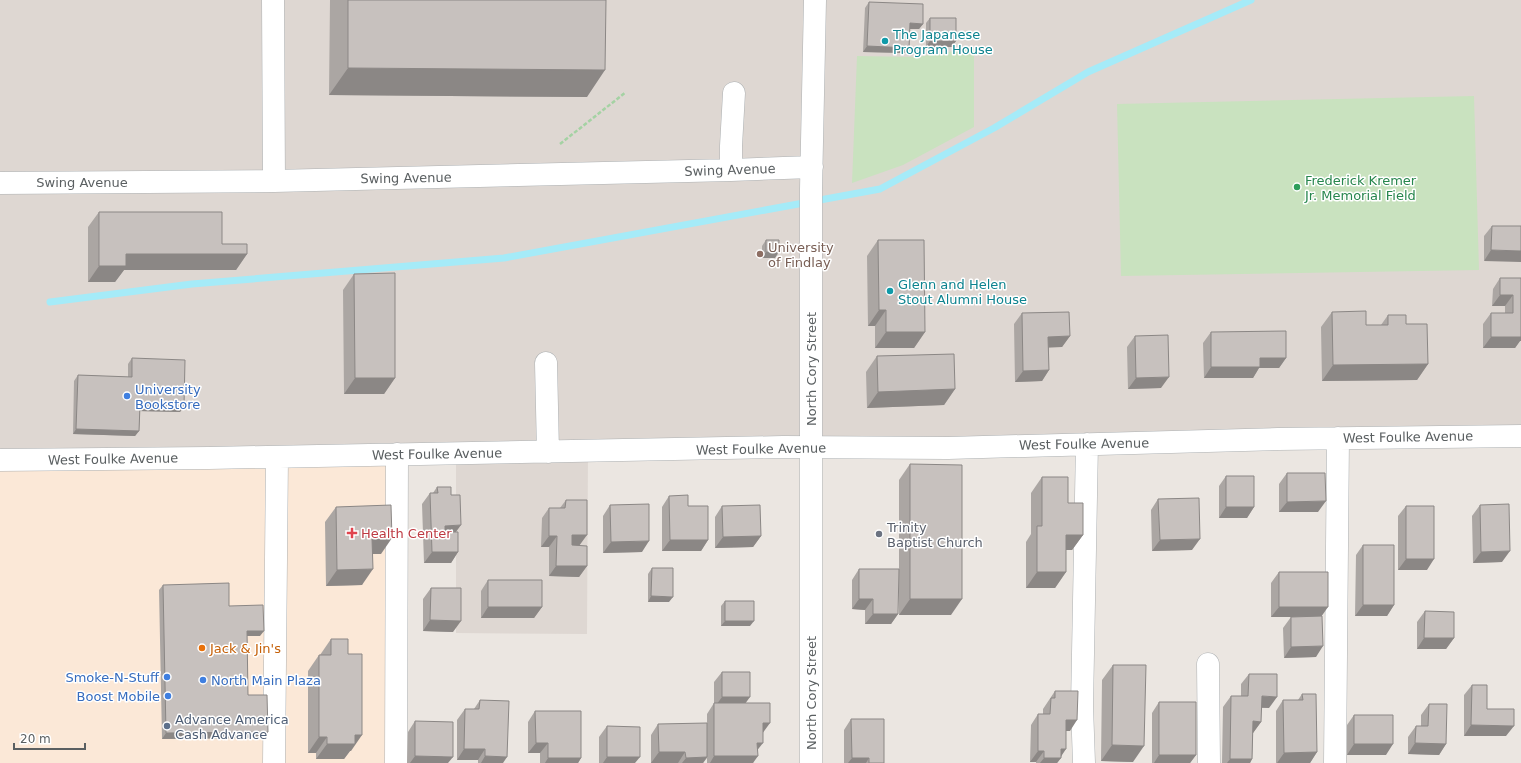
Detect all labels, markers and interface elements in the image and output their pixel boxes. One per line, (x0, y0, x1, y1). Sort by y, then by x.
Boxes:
place label: The Japanese Program House (892, 27, 993, 57)
marker: The Japanese Program House (880, 36, 890, 46)
street label: Swing Avenue (684, 161, 776, 179)
street label: Swing Avenue (360, 170, 452, 186)
place label: Frederick Kremer Jr. Memorial Field (1304, 173, 1417, 203)
street label: Swing Avenue (36, 175, 128, 190)
marker: Frederick Kremer Jr. Memorial Field (1292, 182, 1302, 192)
place label: University of Findlay (768, 240, 834, 270)
marker: University of Findlay (755, 249, 765, 259)
place label: Glenn and Helen Stout Alumni House (898, 277, 1027, 307)
marker: Glenn and Helen Stout Alumni House (885, 286, 895, 296)
street label: North Cory Street (804, 312, 819, 426)
place label: University Bookstore (135, 382, 201, 412)
marker: University Bookstore (122, 391, 132, 401)
street label: West Foulke Avenue (1343, 428, 1473, 446)
street label: West Foulke Avenue (1019, 435, 1149, 453)
street label: West Foulke Avenue (696, 440, 826, 458)
street label: West Foulke Avenue (372, 445, 502, 463)
street label: West Foulke Avenue (48, 450, 178, 468)
place label: Trinity Baptist Church (886, 520, 983, 550)
place label: Health Center (361, 526, 452, 541)
marker: Health Center (346, 527, 358, 539)
marker: Trinity Baptist Church (874, 529, 884, 539)
street label: North Cory Street (804, 636, 819, 750)
place label: Jack & Jin's (209, 641, 281, 656)
marker: Jack & Jin's (197, 643, 207, 653)
place label: Smoke-N-Stuff (65, 670, 160, 685)
marker: Smoke-N-Stuff (162, 672, 172, 682)
place label: North Main Plaza (211, 673, 321, 688)
marker: North Main Plaza (198, 675, 208, 685)
place label: Boost Mobile (77, 689, 160, 704)
marker: Boost Mobile (163, 691, 173, 701)
place label: Advance America Cash Advance (175, 712, 289, 742)
marker: Advance America Cash Advance (162, 721, 172, 731)
scale bar (14, 725, 85, 751)
text: 20 m (20, 732, 51, 746)

